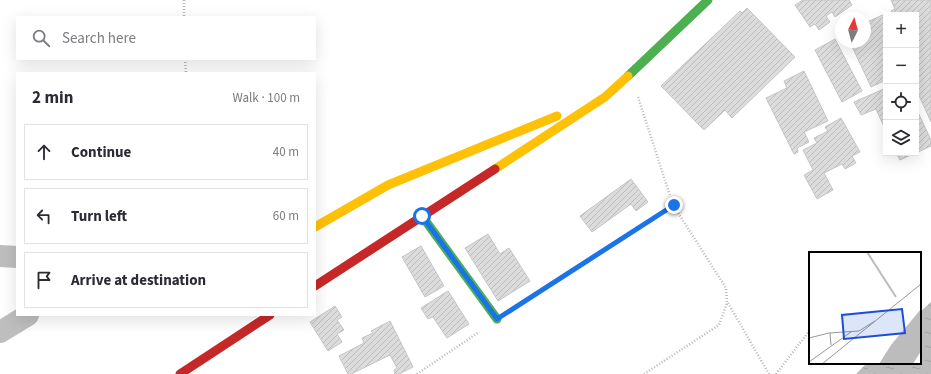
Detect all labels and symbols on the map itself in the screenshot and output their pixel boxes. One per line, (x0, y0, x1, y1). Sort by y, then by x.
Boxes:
north arrow (835, 12, 871, 48)
route end (665, 196, 683, 214)
route start (413, 207, 431, 225)
inset map (809, 252, 921, 364)

